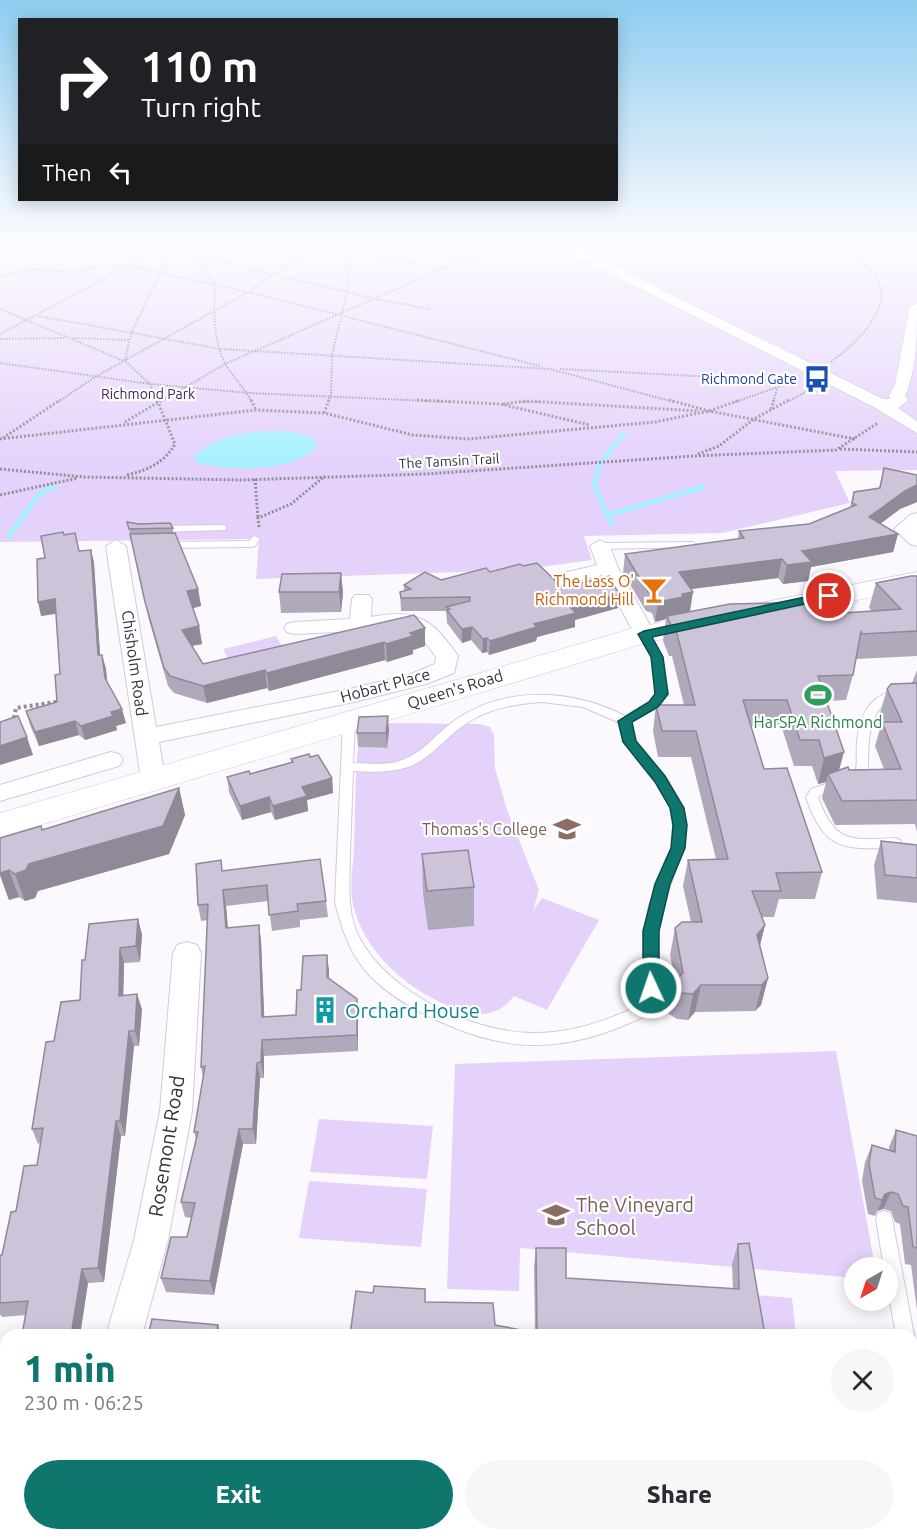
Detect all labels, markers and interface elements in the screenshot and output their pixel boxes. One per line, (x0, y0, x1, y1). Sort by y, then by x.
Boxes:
icon: right (42, 42, 120, 120)
text: 110 m (141, 43, 258, 90)
text: Turn right (141, 92, 261, 122)
icon: left (104, 156, 137, 189)
text: Then (42, 160, 92, 185)
bus stop icon: Richmond Gate (802, 364, 832, 394)
place label: Richmond Gate (701, 371, 797, 387)
park label: Richmond Park (101, 386, 195, 402)
street label: The Tamsin Trail (398, 450, 500, 472)
pin (803, 570, 854, 621)
place label: The Lass O' Richmond Hill (535, 572, 634, 608)
bar icon: The Lass O' Richmond Hill (639, 575, 669, 605)
icon: arrive (812, 579, 845, 612)
street label: Chisholm Road (119, 609, 151, 717)
street label: Hobart Place (338, 664, 432, 706)
street label: Queen's Road (405, 666, 505, 712)
sports icon: HarSPA Richmond (803, 680, 833, 710)
place label: HarSPA Richmond (754, 713, 882, 731)
school or university icon: Thomas's College (552, 814, 582, 844)
place label: Thomas's College (422, 820, 547, 838)
position arrow (619, 956, 683, 1020)
building icon: Orchard House (310, 995, 340, 1025)
place label: Orchard House (345, 999, 480, 1022)
street label: Rosemont Road (143, 1074, 189, 1218)
place label: The Vineyard School (576, 1193, 694, 1239)
school or university icon: The Vineyard School (541, 1200, 571, 1230)
north arrow (844, 1257, 898, 1311)
map controls (844, 1257, 898, 1311)
text: 1 min (24, 1348, 116, 1389)
button: close (831, 1349, 894, 1412)
text: 230 m · 06:25 (24, 1391, 144, 1414)
button: Exit (24, 1460, 453, 1529)
button: Share (465, 1460, 894, 1529)

